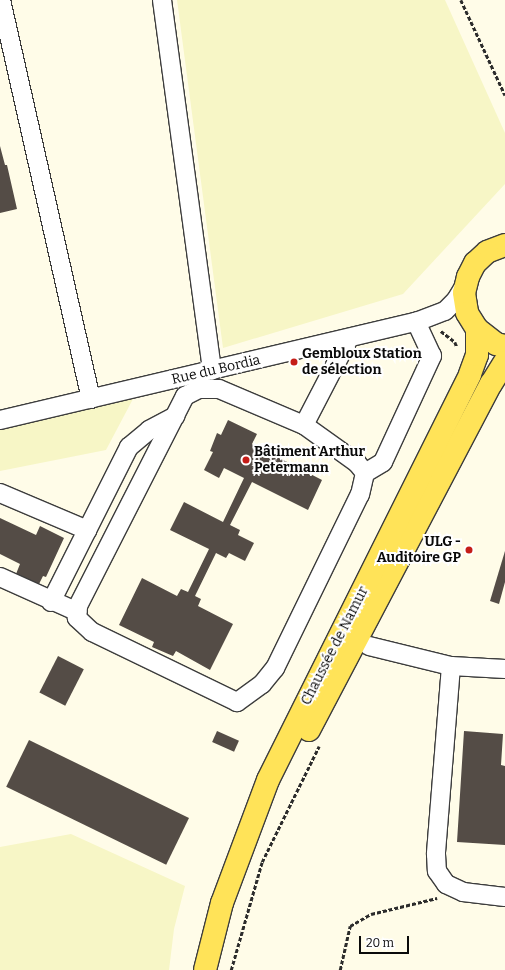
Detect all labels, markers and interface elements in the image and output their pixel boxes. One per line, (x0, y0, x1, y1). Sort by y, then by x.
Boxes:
place label: Gembloux Station de sélection (302, 346, 422, 378)
street label: Rue du Bordia (170, 352, 262, 388)
marker: Gembloux Station de sélection (289, 357, 299, 367)
place label: Bâtiment Arthur Petermann (254, 444, 365, 476)
marker: Bâtiment Arthur Petermann (241, 455, 251, 465)
place label: ULG - Auditoire GP (377, 534, 461, 566)
marker: ULG - Auditoire GP (464, 545, 474, 555)
street label: Chaussée de Namur (298, 584, 372, 708)
scale bar (361, 928, 411, 954)
text: 20 m (366, 936, 394, 950)

